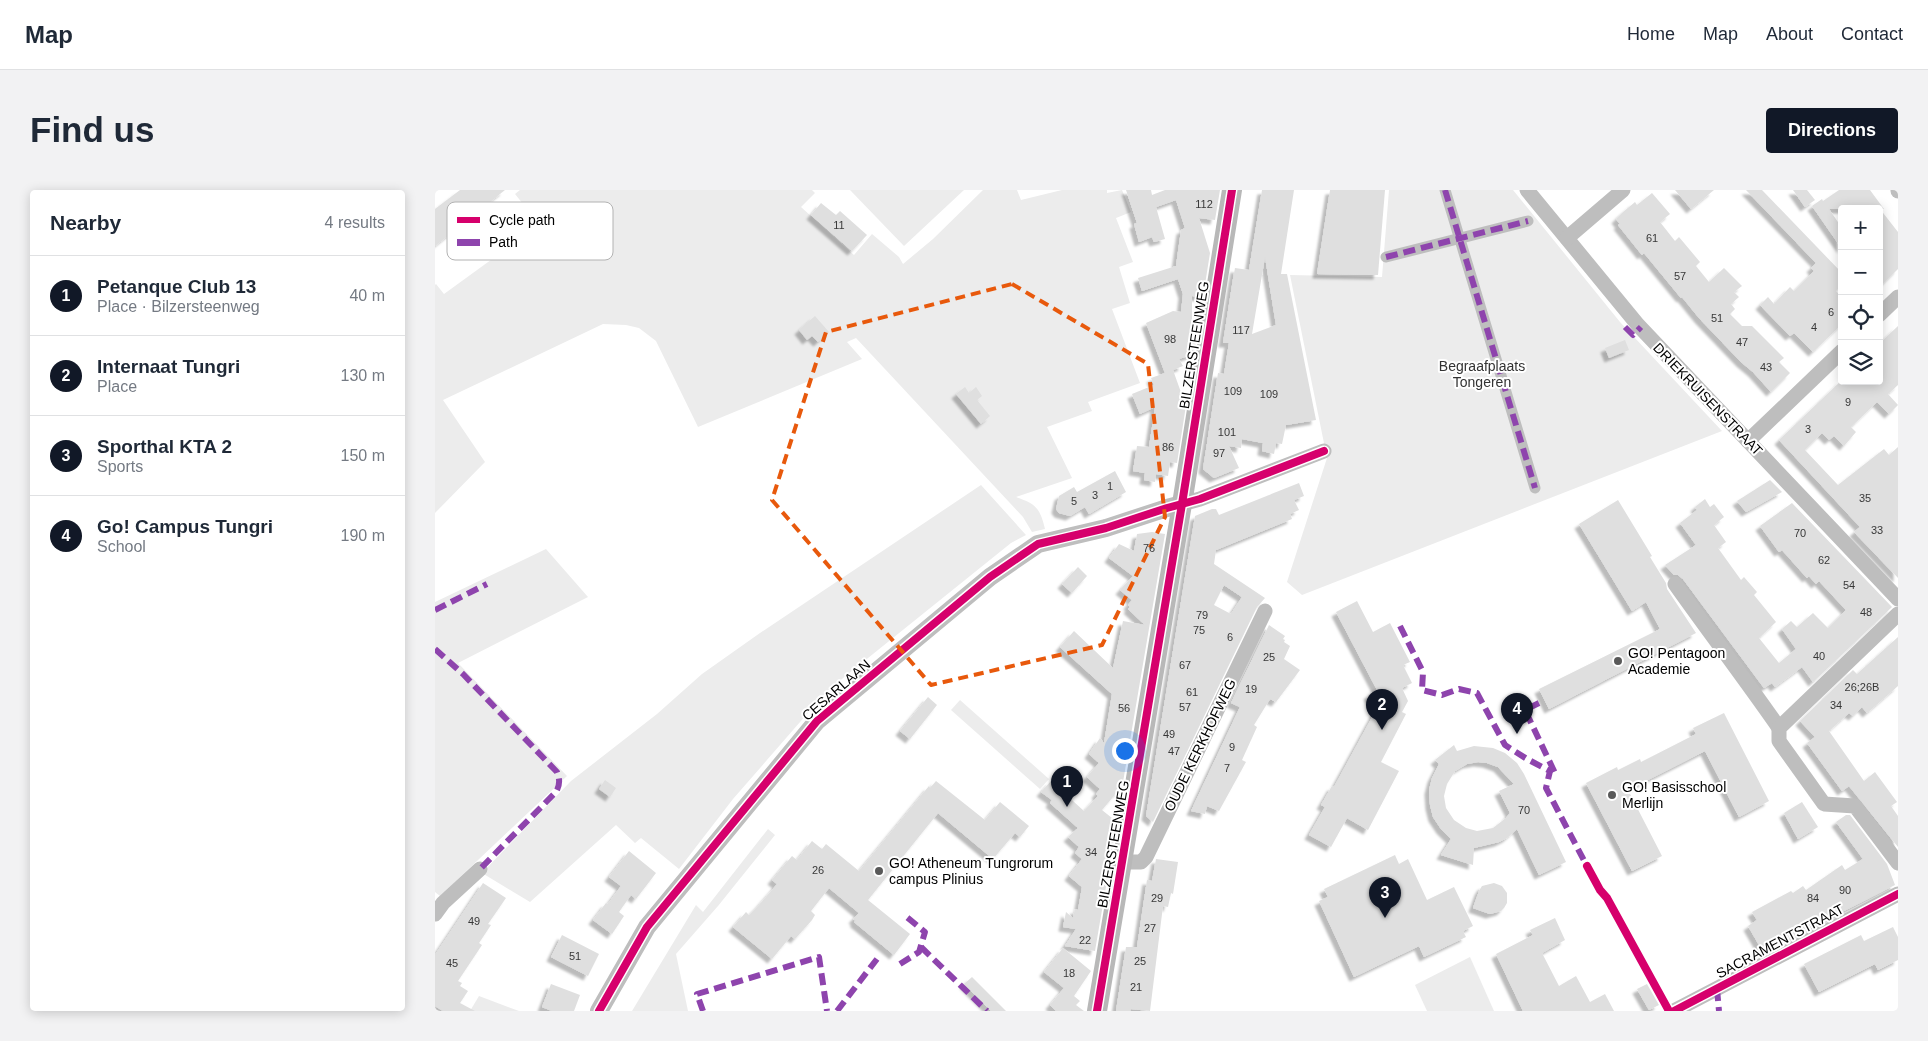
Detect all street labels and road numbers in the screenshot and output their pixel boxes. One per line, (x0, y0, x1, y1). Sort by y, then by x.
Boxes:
street label: BILZERSTEENWEG (1176, 280, 1212, 410)
street label: DRIEKRUISENSTRAAT (1650, 340, 1766, 459)
street label: CESARLAAN (799, 656, 873, 724)
street label: OUDE KERKHOFWEG (1161, 676, 1239, 814)
street label: BILZERSTEENWEG (1094, 779, 1132, 909)
street label: SACRAMENTSTRAAT (1714, 900, 1847, 981)

